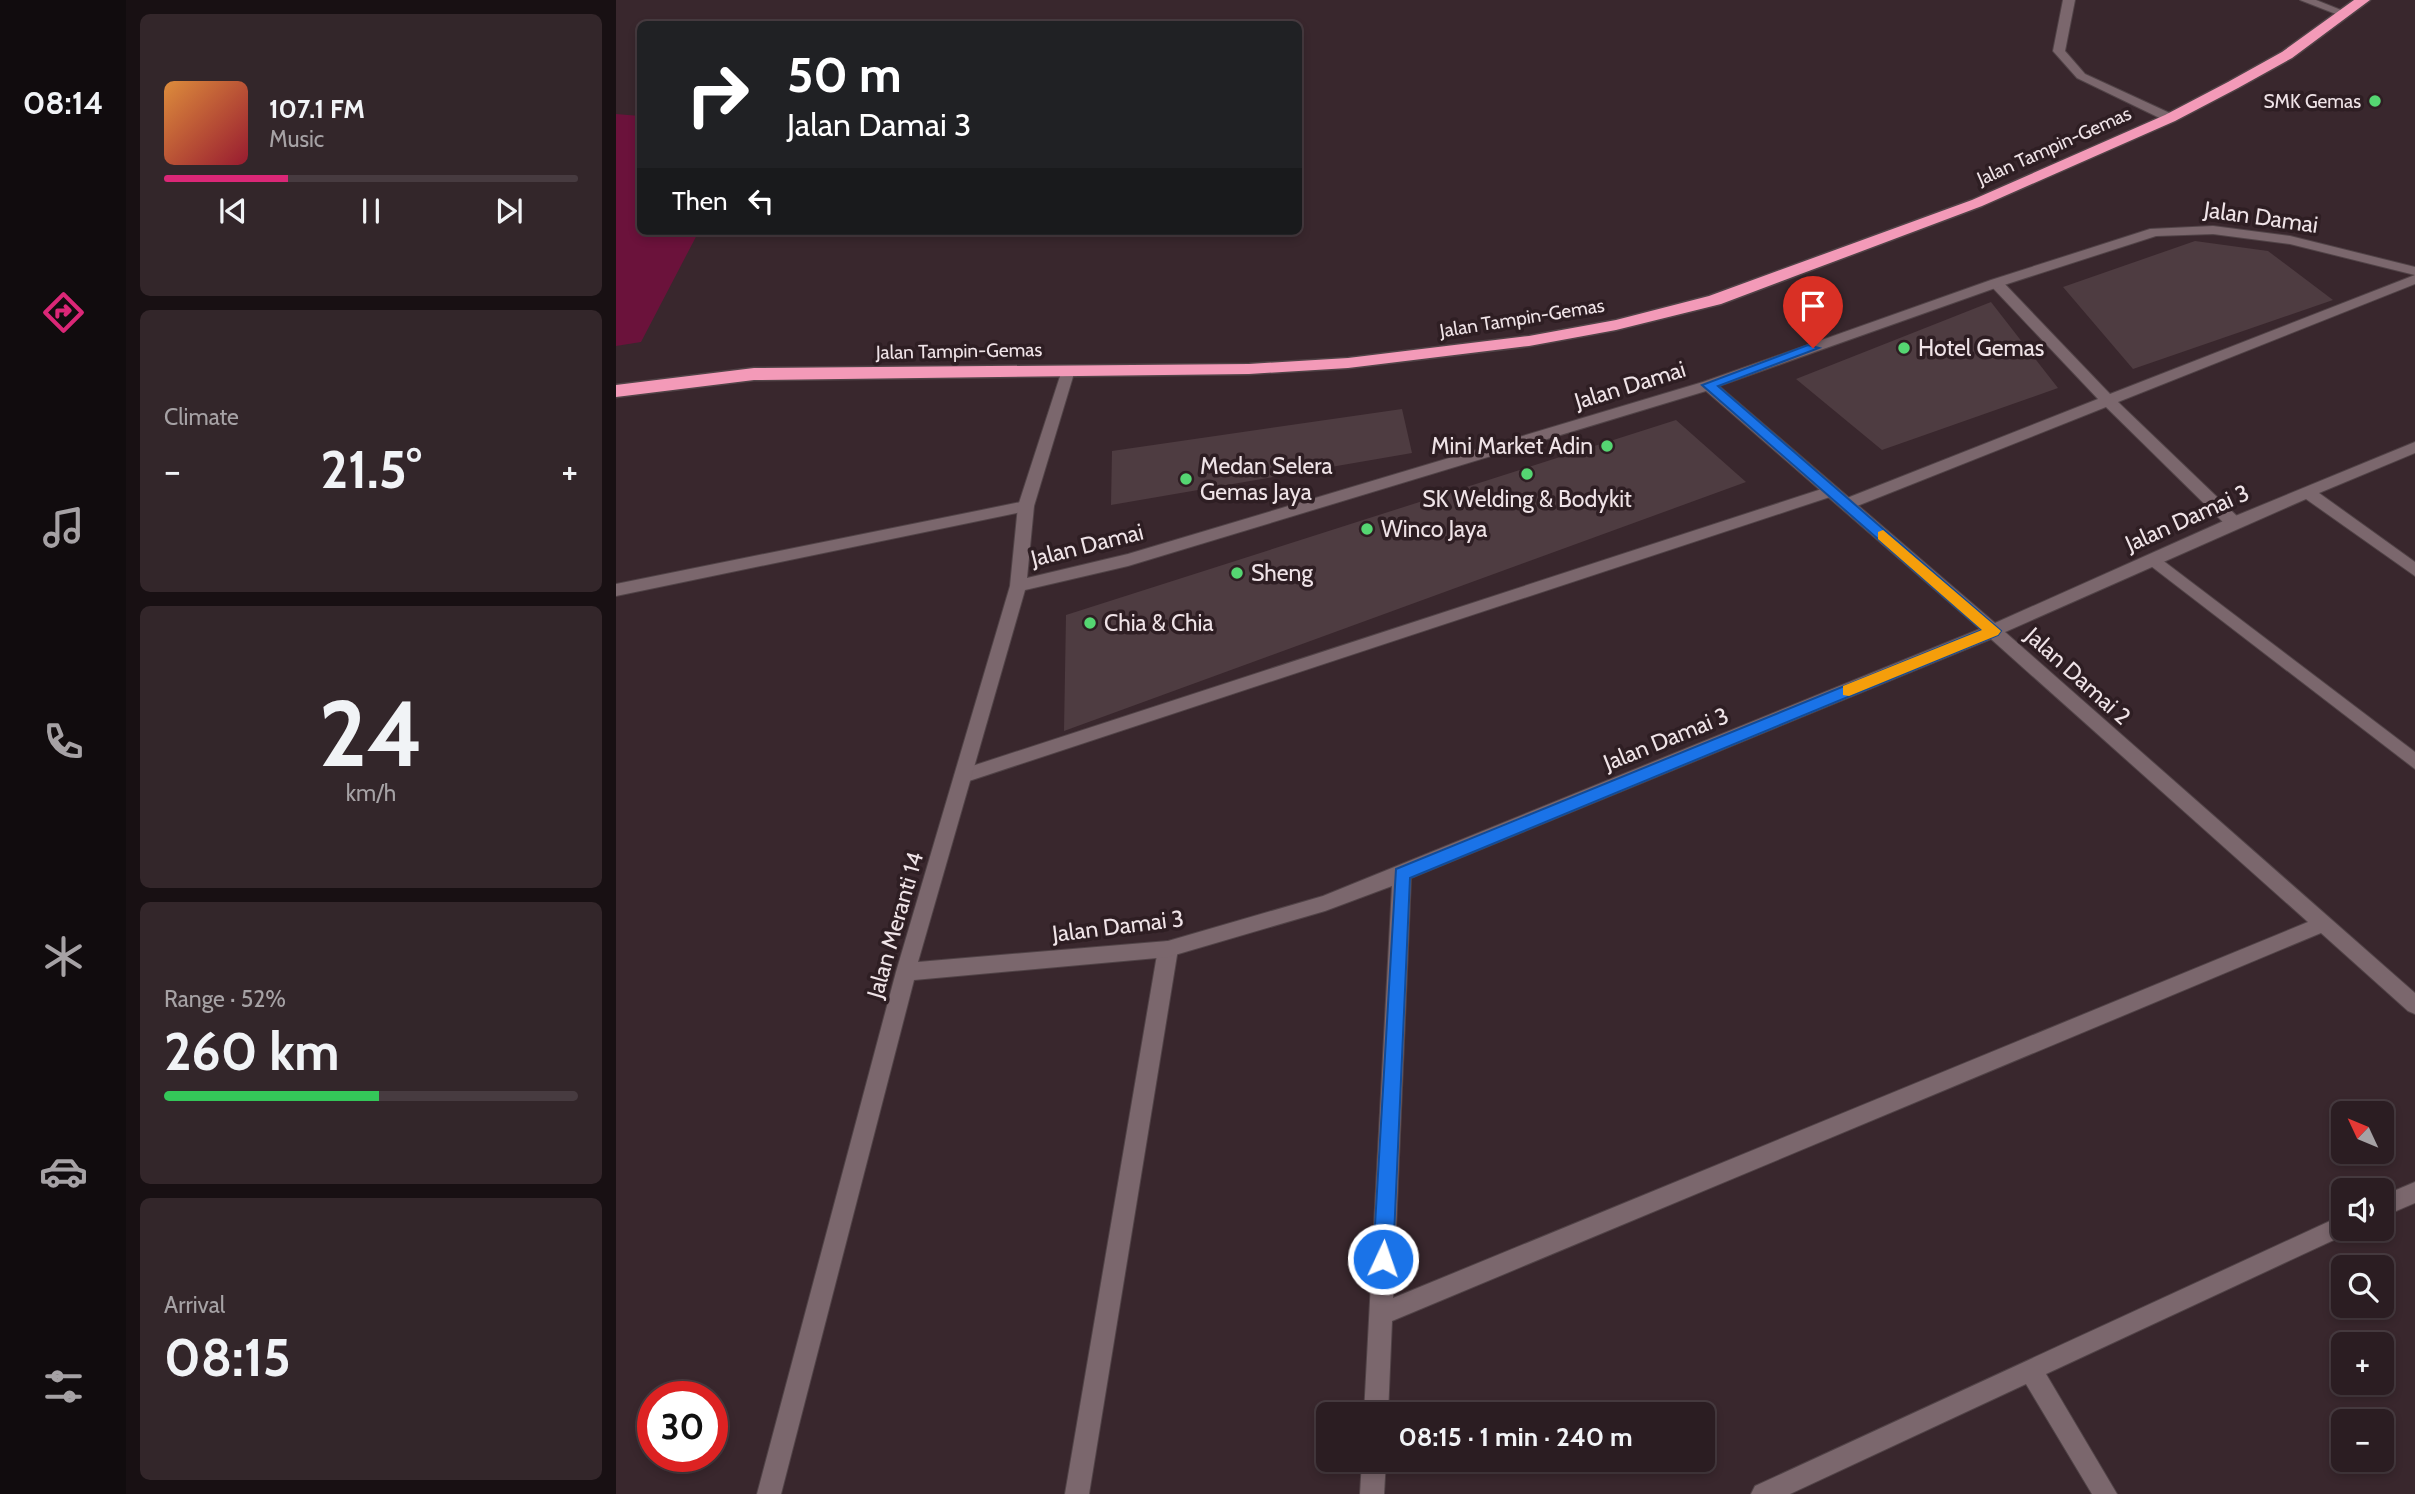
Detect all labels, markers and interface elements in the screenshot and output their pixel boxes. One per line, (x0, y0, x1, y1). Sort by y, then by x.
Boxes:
text: 50 m (787, 45, 902, 104)
icon: right (672, 49, 763, 140)
text: 08:14 (23, 83, 103, 122)
place label: SMK Gemas (2263, 90, 2361, 113)
text: 107.1 FM (269, 93, 365, 125)
marker: SMK Gemas (2367, 93, 2383, 109)
street label: Jalan Tampin-Gemas (1972, 102, 2135, 191)
text: Jalan Damai 3 (787, 105, 971, 144)
text: Music (269, 125, 324, 153)
icon: left (742, 182, 780, 220)
text: Then (672, 185, 728, 217)
icon: previous (214, 192, 252, 230)
icon: pause (352, 192, 390, 230)
icon: next (490, 192, 528, 230)
street label: Jalan Damai (2201, 195, 2320, 239)
pin (1783, 276, 1843, 348)
icon: arrive (1794, 287, 1832, 325)
icon: directions (39, 288, 88, 337)
street label: Jalan Tampin-Gemas (1437, 294, 1606, 343)
place label: Hotel Gemas (1918, 334, 2044, 362)
street label: Jalan Tampin-Gemas (875, 338, 1042, 364)
marker: Hotel Gemas (1896, 340, 1912, 356)
street label: Jalan Damai (1570, 355, 1689, 415)
text: Climate (164, 403, 239, 431)
place label: Mini Market Adin (1431, 432, 1593, 460)
text: 21.5° (320, 438, 422, 501)
marker: Mini Market Adin (1599, 438, 1615, 454)
text: − (164, 447, 181, 494)
text: + (561, 447, 578, 494)
place label: Medan Selera Gemas Jaya (1200, 452, 1332, 506)
marker: SK Welding & Bodykit (1519, 466, 1535, 482)
marker: Medan Selera Gemas Jaya (1178, 471, 1194, 487)
street label: Jalan Damai 3 (2120, 478, 2253, 558)
place label: SK Welding & Bodykit (1422, 485, 1632, 513)
icon: music (39, 503, 88, 552)
place label: Winco Jaya (1381, 515, 1487, 543)
street label: Jalan Damai (1027, 518, 1146, 573)
marker: Winco Jaya (1359, 521, 1375, 537)
place label: Sheng (1251, 559, 1313, 587)
marker: Sheng (1229, 565, 1245, 581)
place label: Chia & Chia (1104, 609, 1214, 637)
marker: Chia & Chia (1082, 615, 1098, 631)
street label: Jalan Damai 2 (2019, 621, 2136, 731)
text: 24 (319, 678, 423, 789)
street label: Jalan Damai 3 (1598, 701, 1733, 777)
icon: phone (39, 717, 88, 766)
text: km/h (346, 779, 396, 807)
street label: Jalan Meranti 14 (860, 849, 929, 1002)
street label: Jalan Damai 3 (1050, 904, 1185, 948)
icon: climate (39, 932, 88, 981)
text: Range · 52% (164, 985, 286, 1013)
text: 260 km (164, 1020, 340, 1083)
north arrow (2331, 1101, 2394, 1164)
map controls (2331, 1101, 2394, 1472)
icon: car (39, 1147, 88, 1196)
button: sound (2331, 1178, 2394, 1241)
position arrow (1346, 1222, 1420, 1296)
button: search (2331, 1255, 2394, 1318)
text: Arrival (164, 1291, 225, 1319)
text: 08:15 (164, 1326, 291, 1389)
button: + (2331, 1332, 2394, 1395)
icon: filters (39, 1362, 88, 1411)
speed limit sign: 30 (637, 1381, 728, 1472)
button: − (2331, 1409, 2394, 1472)
text: 08:15 · 1 min · 240 m (1398, 1421, 1633, 1453)

